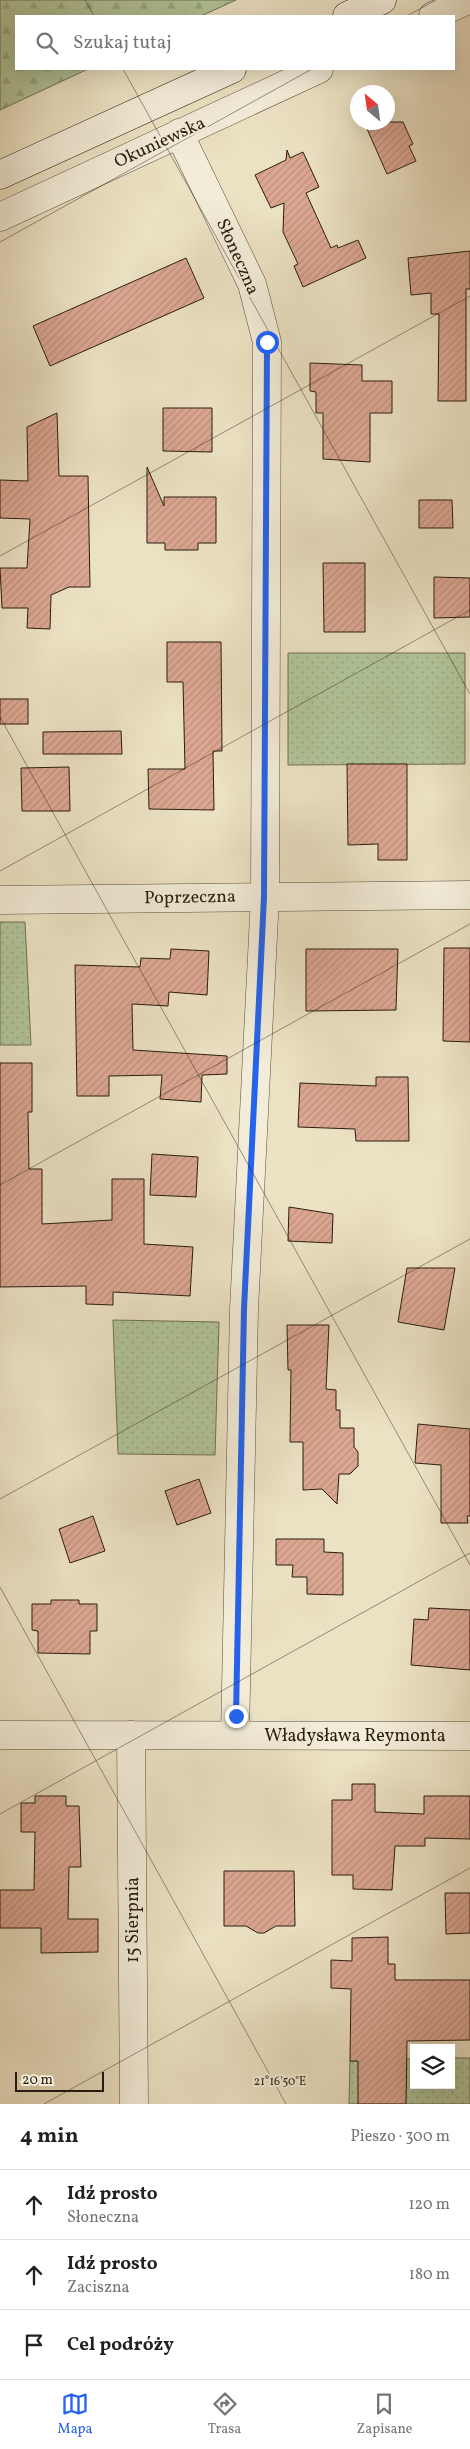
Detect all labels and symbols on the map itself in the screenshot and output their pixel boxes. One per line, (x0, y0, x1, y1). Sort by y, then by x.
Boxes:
north arrow (350, 85, 395, 130)
street label: Okuniewska (110, 111, 210, 175)
street label: Słoneczna (209, 215, 265, 299)
route start (256, 331, 279, 354)
street label: Poprzeczna (144, 885, 236, 911)
route end (225, 1705, 248, 1728)
street label: Władysława Reymonta (264, 1724, 446, 1749)
street label: 15 Sierpnia (121, 1877, 146, 1963)
scale bar (15, 2069, 104, 2092)
text: 21°16'50"E (254, 2074, 306, 2090)

